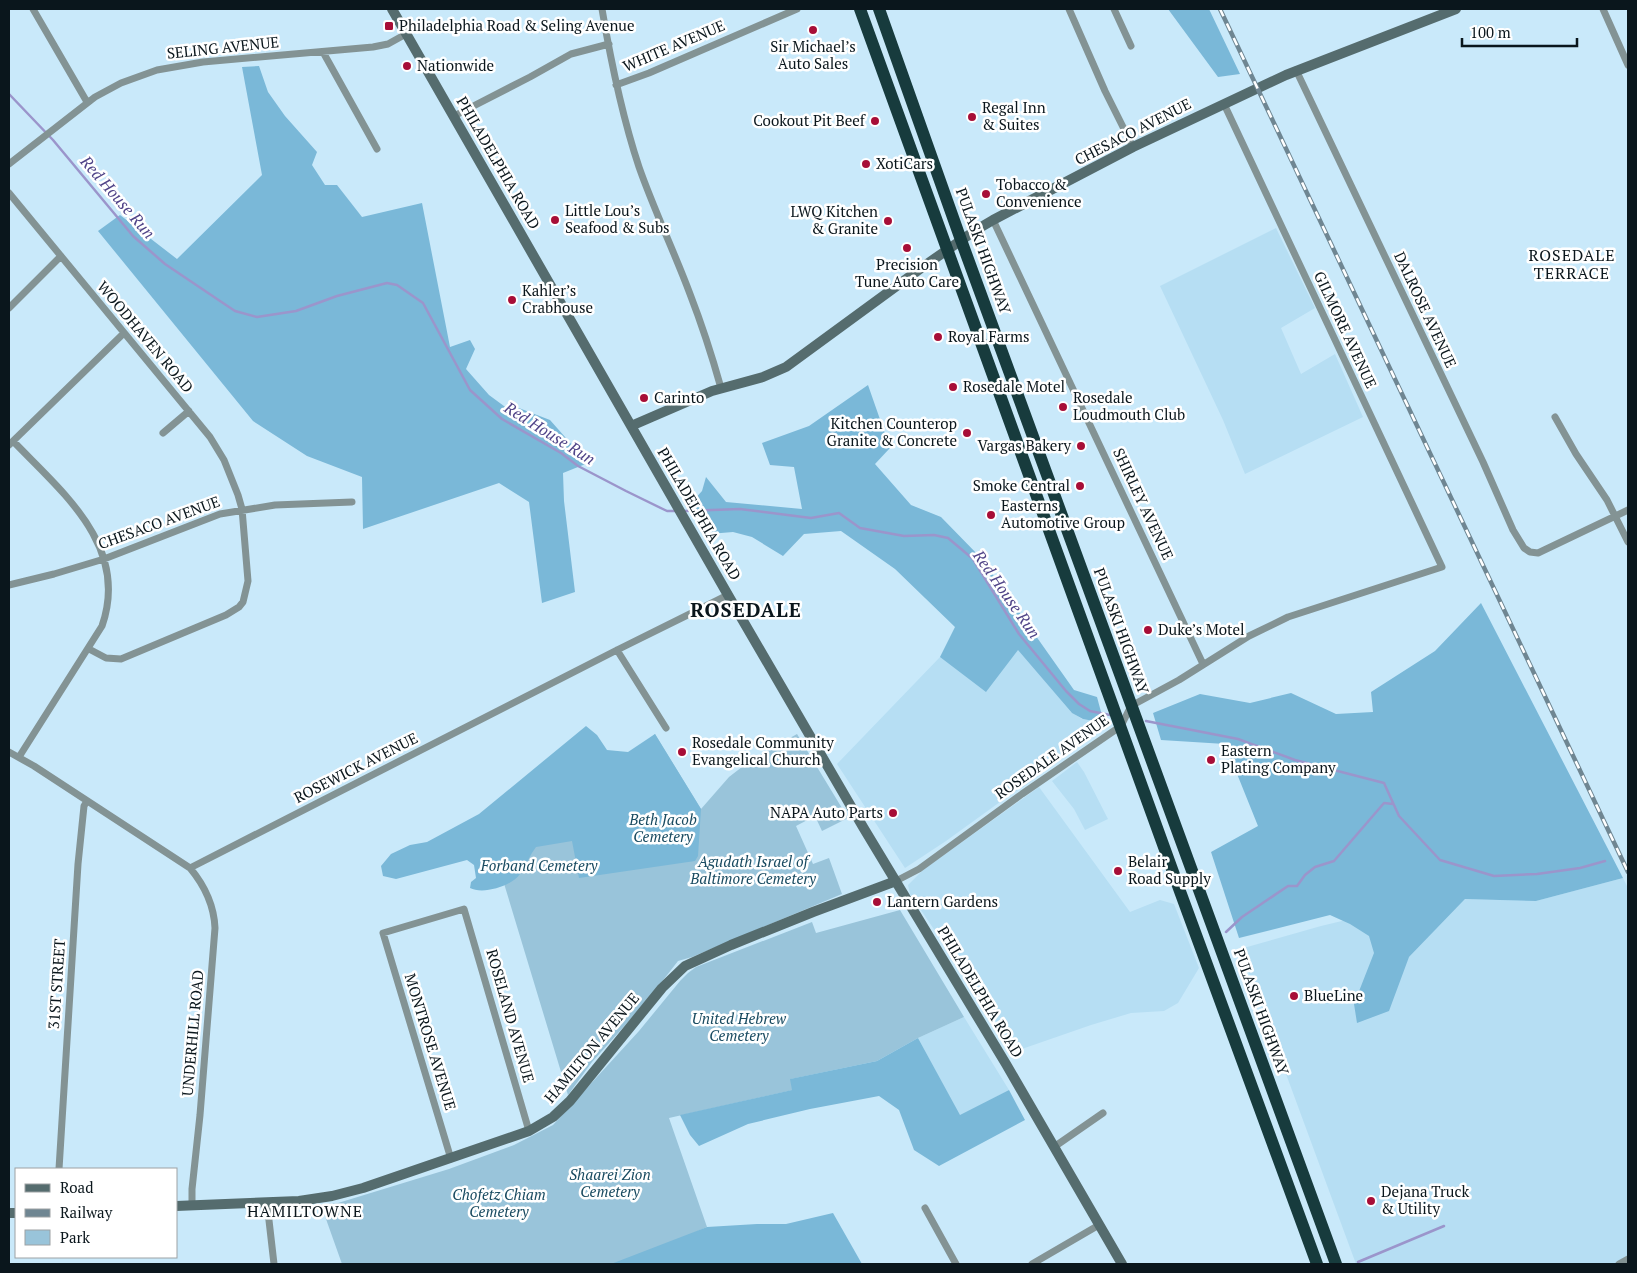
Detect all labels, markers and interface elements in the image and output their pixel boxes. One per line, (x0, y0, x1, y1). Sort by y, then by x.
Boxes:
place label: Philadelphia Road & Seling Avenue (399, 15, 634, 35)
street label: WHITE AVENUE (619, 15, 728, 76)
scale bar (1462, 15, 1577, 47)
marker: Philadelphia Road & Seling Avenue (383, 20, 395, 32)
text: 100 m (1470, 22, 1511, 42)
marker: Sir Michael’s Auto Sales (807, 24, 819, 36)
street label: SELING AVENUE (166, 31, 280, 63)
place label: Sir Michael’s Auto Sales (770, 36, 856, 73)
place label: Nationwide (417, 55, 494, 75)
marker: Nationwide (401, 60, 413, 72)
street label: PHILADELPHIA ROAD (453, 92, 545, 233)
street label: CHESACO AVENUE (1071, 93, 1194, 169)
place label: Regal Inn & Suites (982, 97, 1046, 134)
place label: Cookout Pit Beef (753, 110, 866, 130)
marker: Regal Inn & Suites (966, 111, 978, 123)
marker: Cookout Pit Beef (869, 115, 881, 127)
water label: Red House Run (75, 150, 160, 243)
place label: XotiCars (876, 153, 933, 173)
marker: XotiCars (860, 158, 872, 170)
place label: Tobacco & Convenience (996, 174, 1082, 211)
street label: PULASKI HIGHWAY (952, 185, 1016, 317)
marker: Tobacco & Convenience (980, 188, 992, 200)
place label: Little Lou’s Seafood & Subs (565, 200, 670, 237)
place label: LWQ Kitchen & Granite (790, 201, 878, 238)
marker: Little Lou’s Seafood & Subs (549, 214, 561, 226)
marker: LWQ Kitchen & Granite (882, 215, 894, 227)
marker: Precision Tune Auto Care (901, 242, 913, 254)
district label: ROSEDALE TERRACE (1529, 244, 1615, 284)
street label: DALROSE AVENUE (1390, 248, 1462, 371)
place label: Precision Tune Auto Care (855, 254, 959, 291)
street label: GILMORE AVENUE (1310, 268, 1382, 391)
street label: WOODHAVEN ROAD (93, 276, 198, 396)
place label: Kahler’s Crabhouse (522, 280, 593, 317)
marker: Kahler’s Crabhouse (506, 294, 518, 306)
place label: Royal Farms (948, 326, 1030, 346)
marker: Royal Farms (932, 331, 944, 343)
place label: Rosedale Motel (963, 376, 1065, 396)
marker: Rosedale Motel (947, 381, 959, 393)
place label: Carinto (654, 387, 704, 407)
place label: Rosedale Loudmouth Club (1073, 387, 1185, 424)
marker: Carinto (638, 392, 650, 404)
water label: Red House Run (500, 396, 600, 470)
marker: Rosedale Loudmouth Club (1057, 401, 1069, 413)
place label: Kitchen Counterop Granite & Concrete (827, 413, 957, 450)
marker: Kitchen Counterop Granite & Concrete (961, 427, 973, 439)
place label: Vargas Bakery (978, 435, 1071, 455)
marker: Vargas Bakery (1075, 440, 1087, 452)
street label: PHILADELPHIA ROAD (654, 443, 746, 584)
street label: SHIRLEY AVENUE (1109, 444, 1179, 563)
place label: Smoke Central (973, 475, 1070, 495)
marker: Smoke Central (1074, 480, 1086, 492)
street label: CHESACO AVENUE (95, 491, 222, 553)
place label: Easterns Automotive Group (1001, 495, 1125, 532)
marker: Easterns Automotive Group (985, 509, 997, 521)
water label: Red House Run (968, 545, 1046, 643)
street label: PULASKI HIGHWAY (1090, 565, 1154, 697)
district label: ROSEDALE (690, 596, 802, 623)
place label: Duke’s Motel (1158, 619, 1245, 639)
marker: Duke’s Motel (1142, 624, 1154, 636)
street label: ROSEDALE AVENUE (990, 709, 1112, 803)
street label: ROSEWICK AVENUE (290, 727, 421, 807)
place label: Rosedale Community Evangelical Church (692, 732, 834, 769)
place label: Eastern Plating Company (1221, 740, 1336, 777)
marker: Rosedale Community Evangelical Church (676, 746, 688, 758)
marker: Eastern Plating Company (1205, 754, 1217, 766)
place label: NAPA Auto Parts (770, 802, 883, 822)
marker: NAPA Auto Parts (887, 807, 899, 819)
park label: Beth Jacob Cemetery (628, 809, 697, 846)
park label: Agudath Israel of Baltimore Cemetery (689, 851, 817, 888)
place label: Belair Road Supply (1128, 851, 1211, 888)
park label: Forband Cemetery (480, 855, 599, 875)
marker: Belair Road Supply (1112, 865, 1124, 877)
place label: Lantern Gardens (887, 891, 998, 911)
marker: Lantern Gardens (871, 896, 883, 908)
street label: PHILADELPHIA ROAD (934, 922, 1028, 1061)
street label: 31ST STREET (43, 938, 69, 1030)
street label: PULASKI HIGHWAY (1230, 946, 1294, 1078)
street label: ROSELAND AVENUE (482, 947, 540, 1085)
street label: UNDERHILL ROAD (177, 969, 207, 1097)
street label: MONTROSE AVENUE (401, 971, 461, 1113)
place label: BlueLine (1304, 985, 1363, 1005)
street label: HAMILTON AVENUE (539, 988, 643, 1107)
marker: BlueLine (1288, 990, 1300, 1002)
park label: United Hebrew Cemetery (692, 1008, 787, 1045)
park label: Shaarei Zion Cemetery (569, 1164, 651, 1201)
legend (15, 1168, 178, 1258)
text: Road (60, 1177, 93, 1197)
place label: Dejana Truck & Utility (1381, 1181, 1469, 1218)
park label: Chofetz Chiam Cemetery (452, 1184, 546, 1221)
marker: Dejana Truck & Utility (1365, 1195, 1377, 1207)
district label: HAMILTOWNE (247, 1200, 363, 1222)
text: Railway (60, 1202, 113, 1222)
text: Park (60, 1227, 90, 1247)

